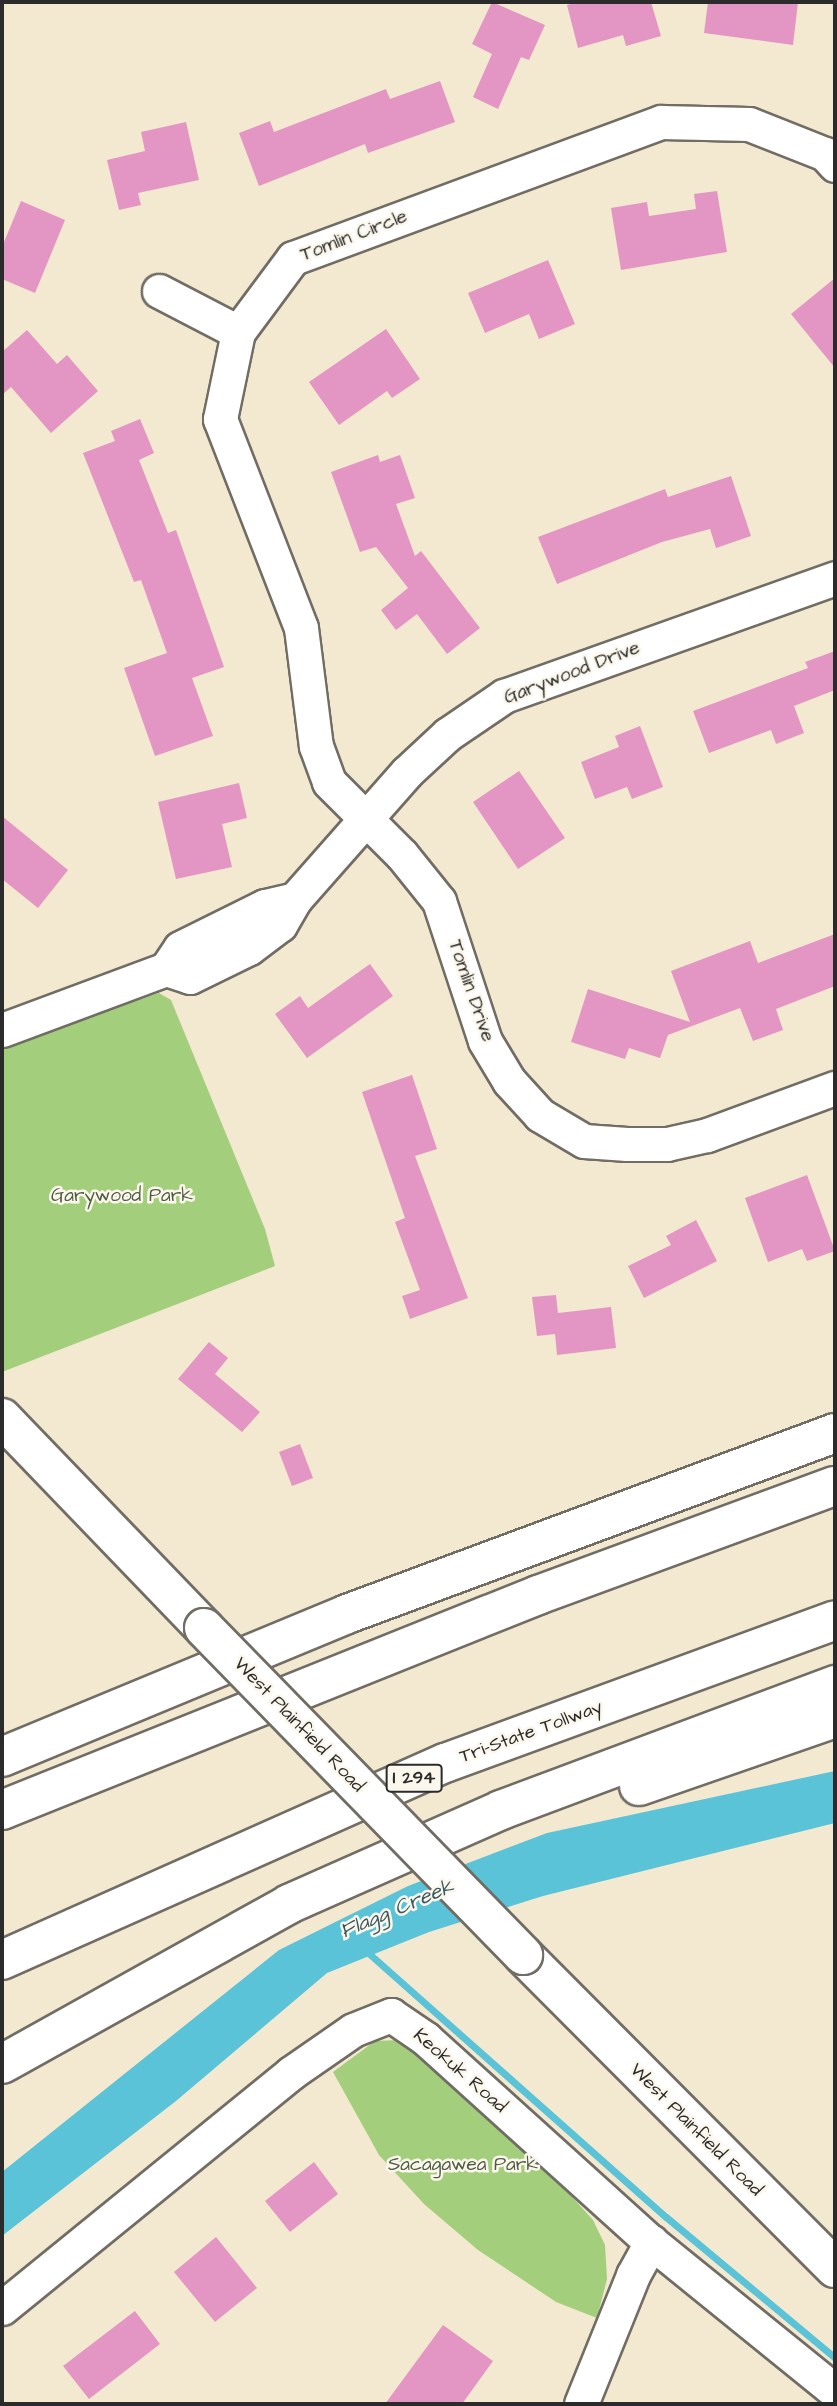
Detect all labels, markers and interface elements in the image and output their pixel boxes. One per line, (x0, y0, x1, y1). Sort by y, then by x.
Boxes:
street label: Tomlin Circle (297, 205, 411, 267)
street label: Garywood Drive (501, 637, 643, 709)
street label: Tomlin Drive (443, 937, 499, 1045)
park label: Garywood Park (51, 1185, 193, 1207)
street label: West Plainfield Road (229, 1653, 369, 1797)
street label: Tri-State Tollway (457, 1696, 605, 1768)
road number: I 294 (384, 1764, 444, 1792)
water label: Flagg Creek (337, 1874, 457, 1944)
street label: Keokuk Road (408, 2024, 512, 2118)
street label: West Plainfield Road (625, 2059, 767, 2201)
park label: Sacagawea Park (388, 2154, 538, 2176)

